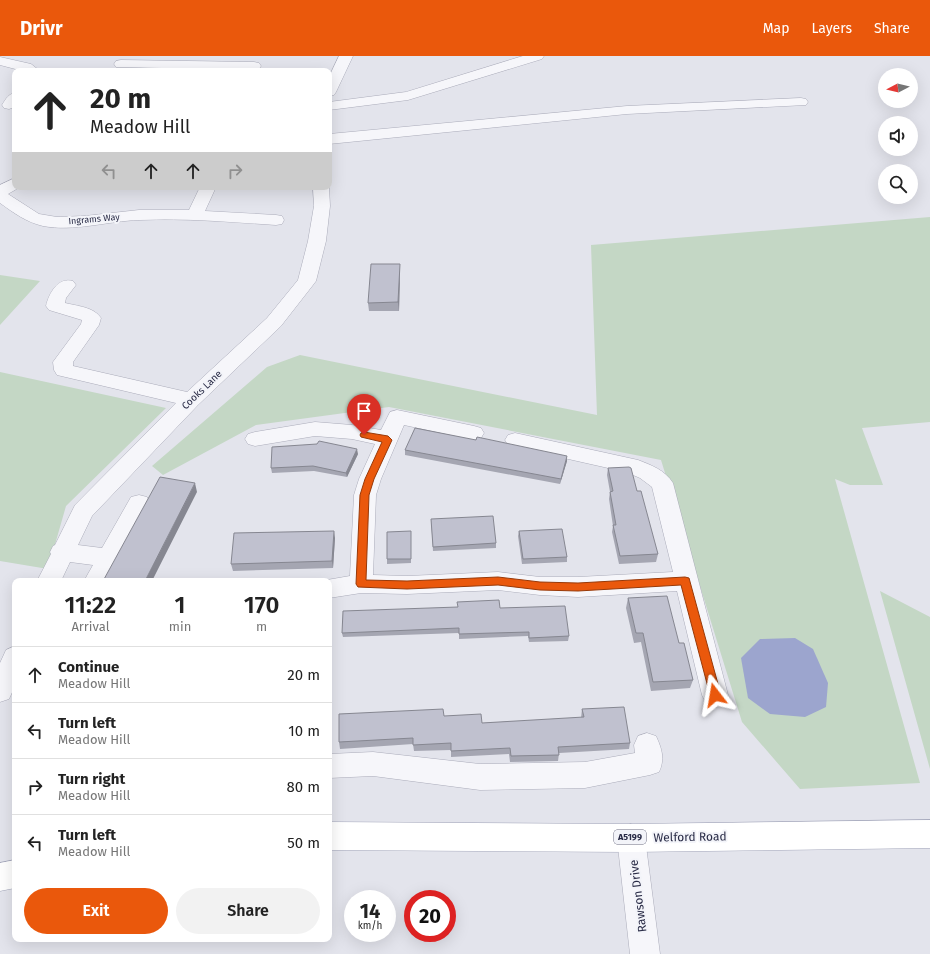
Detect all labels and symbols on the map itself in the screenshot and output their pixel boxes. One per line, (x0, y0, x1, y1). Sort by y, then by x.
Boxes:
north arrow (878, 68, 918, 108)
street label: Ingrams Way (68, 212, 121, 226)
street label: Cooks Lane (179, 368, 225, 412)
pin (347, 394, 381, 435)
position arrow (694, 674, 736, 716)
street label: Welford Road (653, 829, 727, 845)
road number: A5199 (614, 830, 646, 844)
street label: Rawson Drive (627, 859, 649, 933)
speed limit sign: 20 (404, 890, 456, 942)

